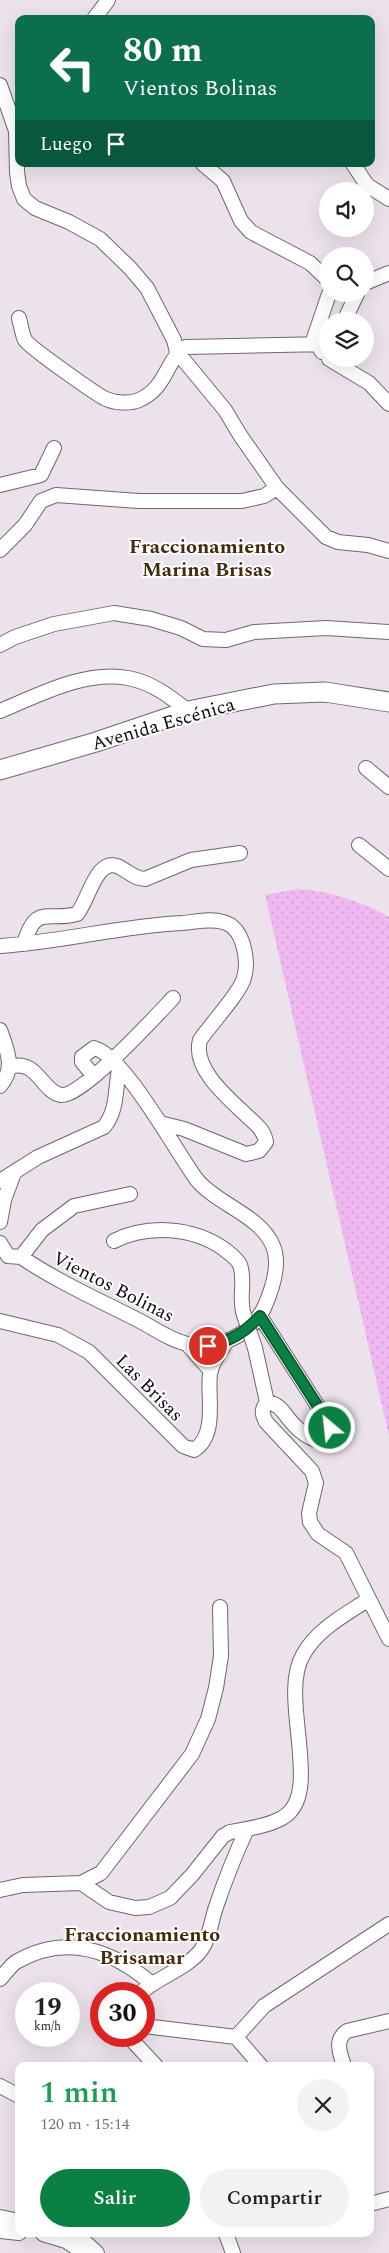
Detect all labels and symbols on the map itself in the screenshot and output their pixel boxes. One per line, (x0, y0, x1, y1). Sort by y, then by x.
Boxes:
district label: Fraccionamiento Marina Brisas (129, 532, 285, 585)
street label: Avenida Escénica (88, 690, 239, 759)
street label: Vientos Bolinas (47, 1244, 179, 1330)
pin (187, 1325, 229, 1367)
street label: Las Brisas (108, 1347, 190, 1429)
position arrow (303, 1401, 355, 1453)
district label: Fraccionamiento Brisamar (64, 1920, 220, 1973)
speed limit sign: 30 (90, 1982, 155, 2047)

